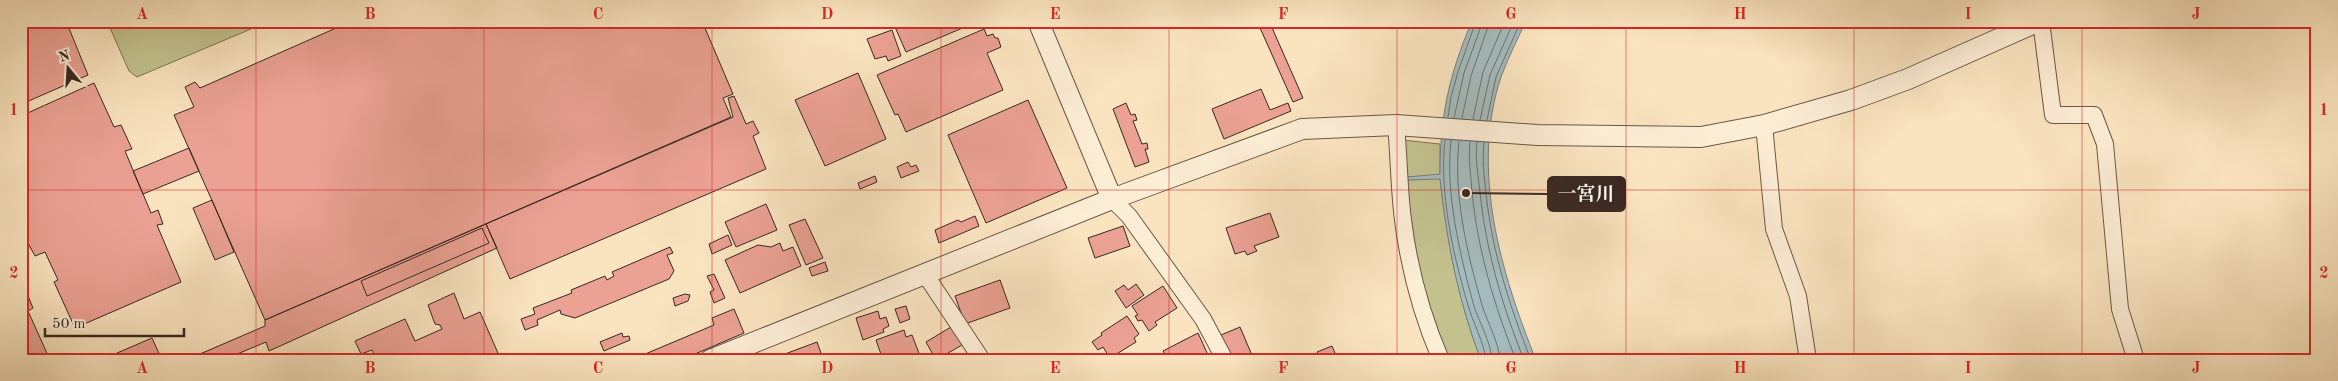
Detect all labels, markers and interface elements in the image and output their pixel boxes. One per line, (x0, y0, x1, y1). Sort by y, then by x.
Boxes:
text: A (136, 7, 148, 23)
text: B (364, 7, 376, 23)
text: C (593, 7, 603, 23)
text: D (821, 7, 833, 23)
text: E (1049, 7, 1061, 23)
text: F (1278, 7, 1289, 23)
text: G (1505, 7, 1517, 23)
text: H (1733, 7, 1747, 23)
text: I (1964, 7, 1972, 23)
text: J (2192, 7, 2201, 23)
north arrow (42, 42, 92, 92)
text: N (57, 48, 72, 65)
text: 1 (9, 103, 19, 119)
text: 1 (2319, 103, 2329, 119)
callout: 一宮川 (1548, 177, 1625, 211)
text: 一宮川 (1557, 183, 1615, 205)
text: 2 (9, 266, 19, 282)
text: 2 (2319, 266, 2329, 282)
scale bar (45, 306, 184, 338)
text: 50 m (52, 317, 86, 332)
text: A (136, 361, 148, 377)
text: B (364, 361, 376, 377)
text: C (593, 361, 603, 377)
text: D (821, 361, 833, 377)
text: E (1049, 361, 1061, 377)
text: F (1278, 361, 1289, 377)
text: G (1505, 361, 1517, 377)
text: H (1733, 361, 1747, 377)
text: I (1964, 361, 1972, 377)
text: J (2192, 361, 2201, 377)

